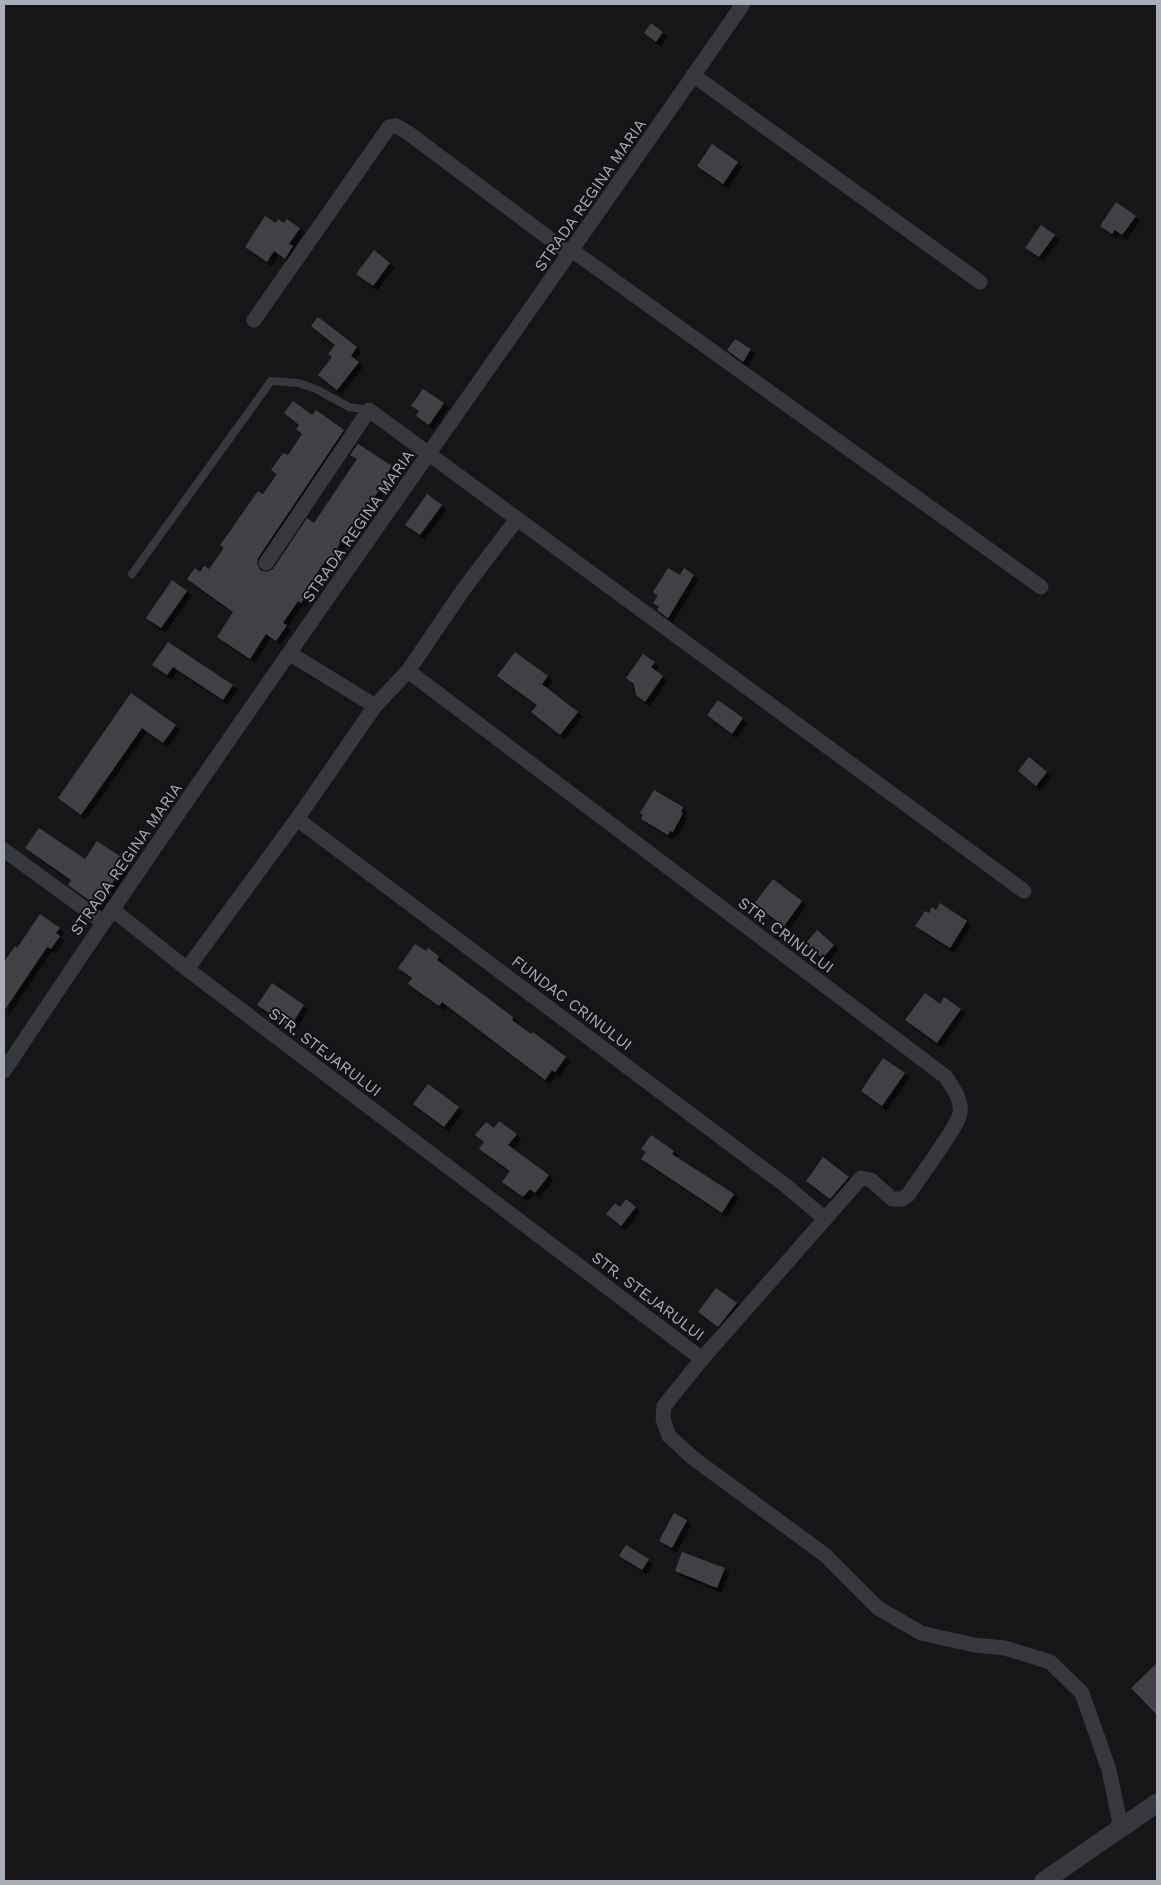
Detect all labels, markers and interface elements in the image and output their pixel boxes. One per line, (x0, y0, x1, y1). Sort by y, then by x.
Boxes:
street label: STRADA REGINA MARIA (530, 115, 650, 275)
street label: STRADA REGINA MARIA (298, 446, 418, 606)
street label: STRADA REGINA MARIA (66, 779, 186, 939)
street label: STR. CRINULUI (735, 893, 837, 977)
street label: FUNDAC CRINULUI (508, 952, 636, 1054)
street label: STR. STEJARULUI (265, 1004, 385, 1100)
street label: STR. STEJARULUI (588, 1248, 708, 1344)

